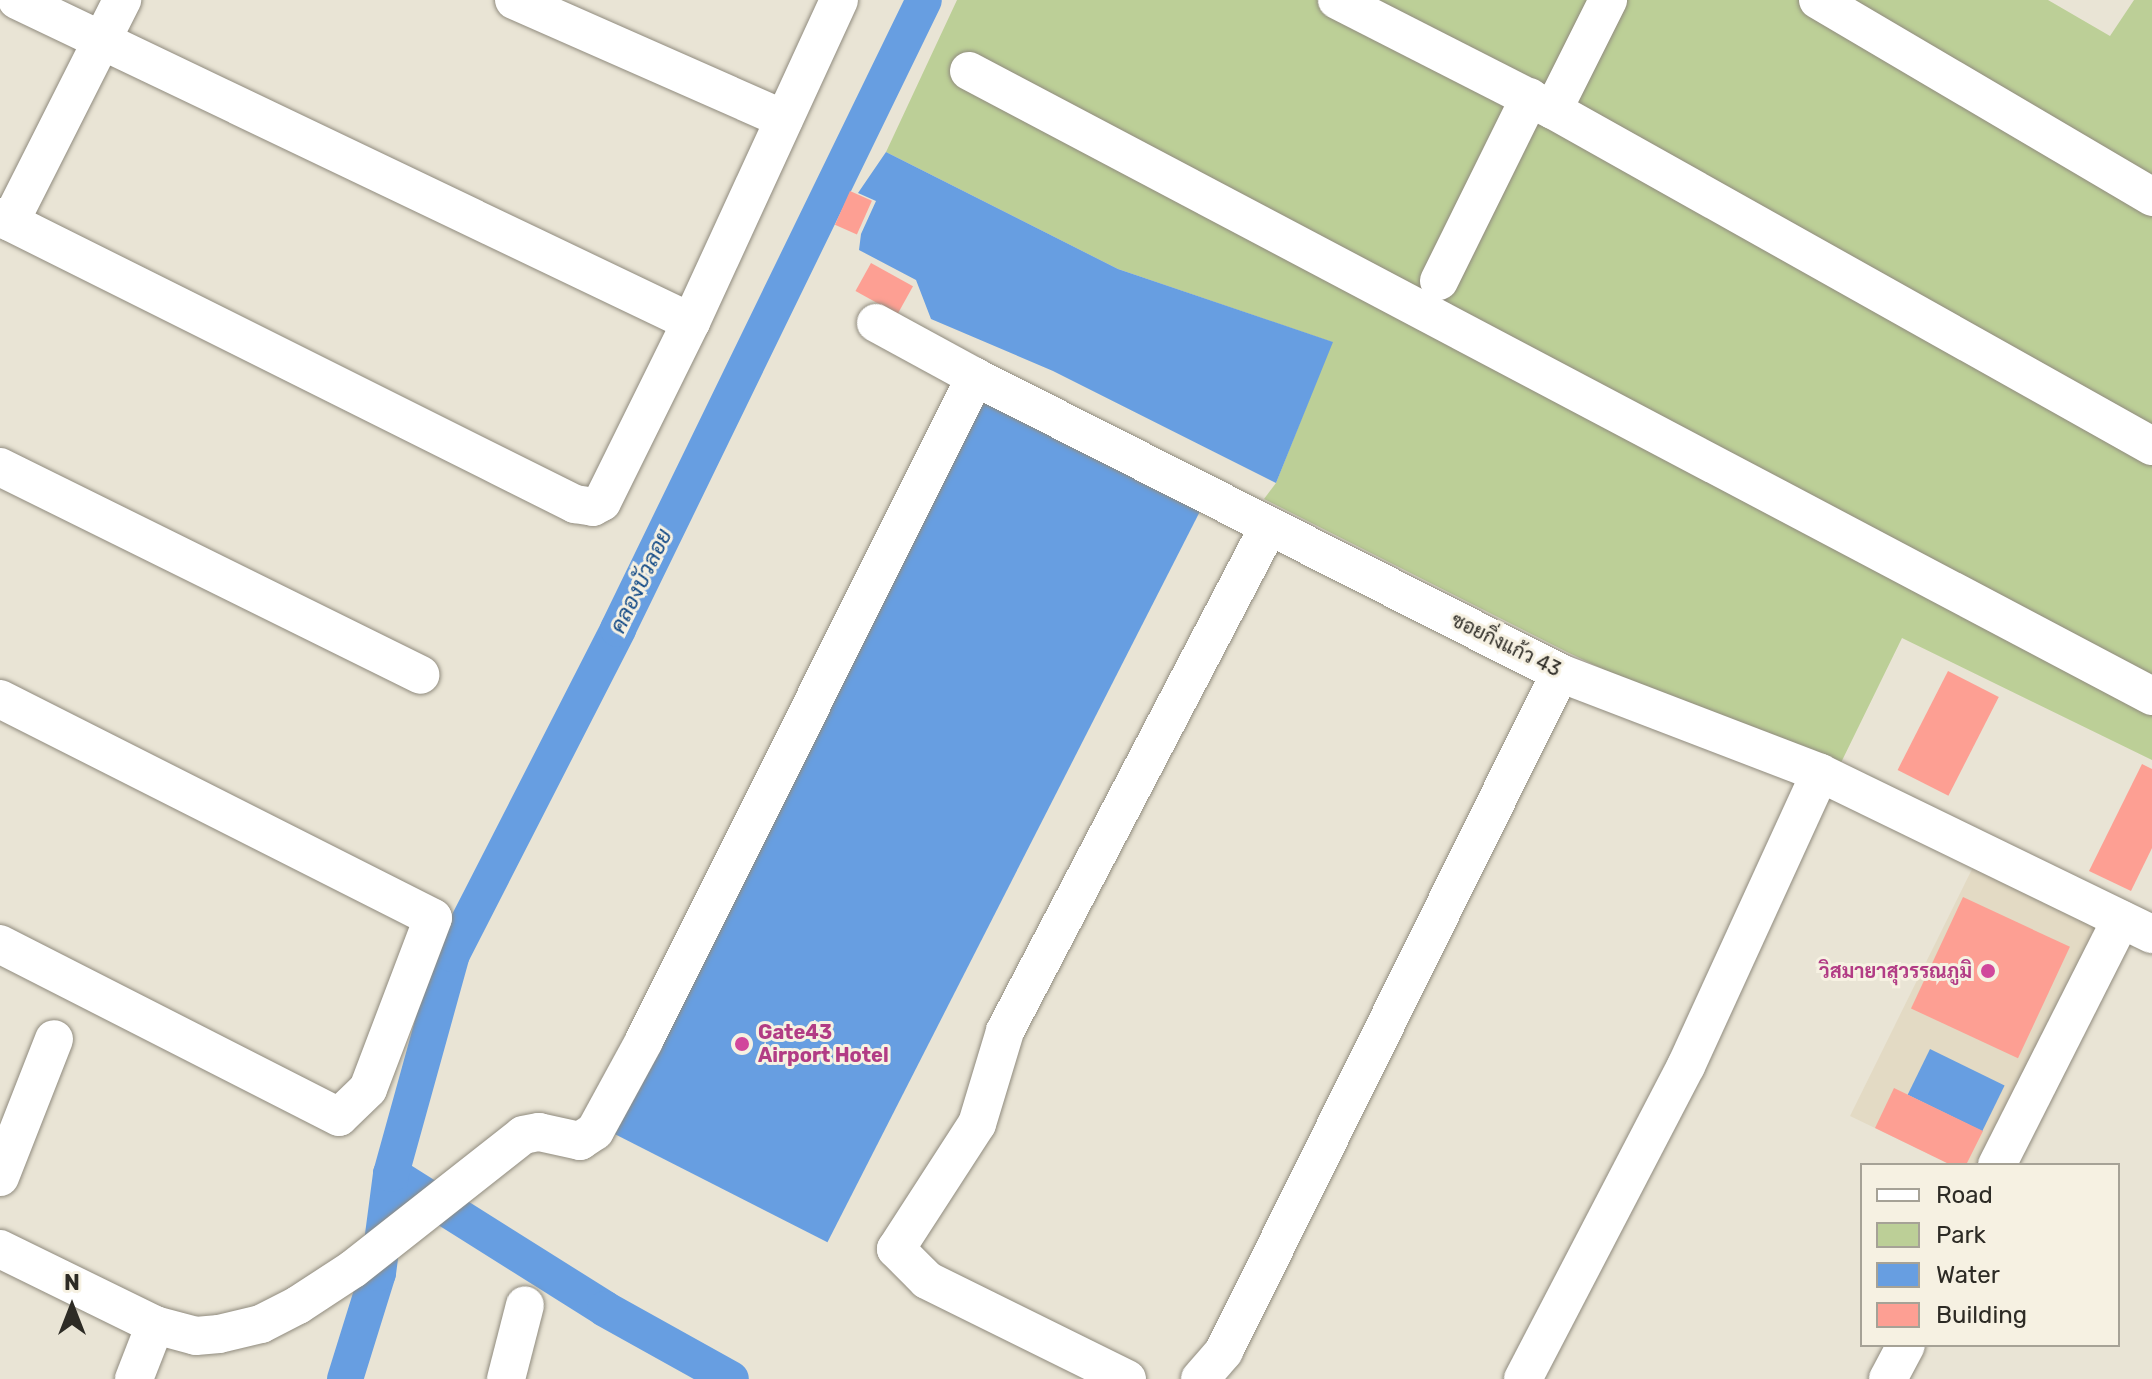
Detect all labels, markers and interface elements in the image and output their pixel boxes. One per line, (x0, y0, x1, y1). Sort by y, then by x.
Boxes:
water label: คลองบัวลอย (604, 525, 678, 637)
street label: ซอยกิ่งแก้ว 43 (1447, 608, 1565, 682)
place label: วิสมายาสุวรรณภูมิ (1819, 959, 1972, 983)
marker: วิสมายาสุวรรณภูมิ (1979, 962, 1997, 980)
place label: Gate43 Airport Hotel (758, 1020, 889, 1067)
marker: Gate43 Airport Hotel (733, 1035, 751, 1053)
legend (1860, 1163, 2120, 1347)
text: Road (1936, 1181, 1993, 1209)
text: Park (1936, 1221, 1986, 1249)
text: Water (1936, 1261, 2000, 1289)
north arrow (32, 1267, 112, 1347)
text: N (64, 1269, 80, 1296)
text: Building (1936, 1301, 2027, 1329)

